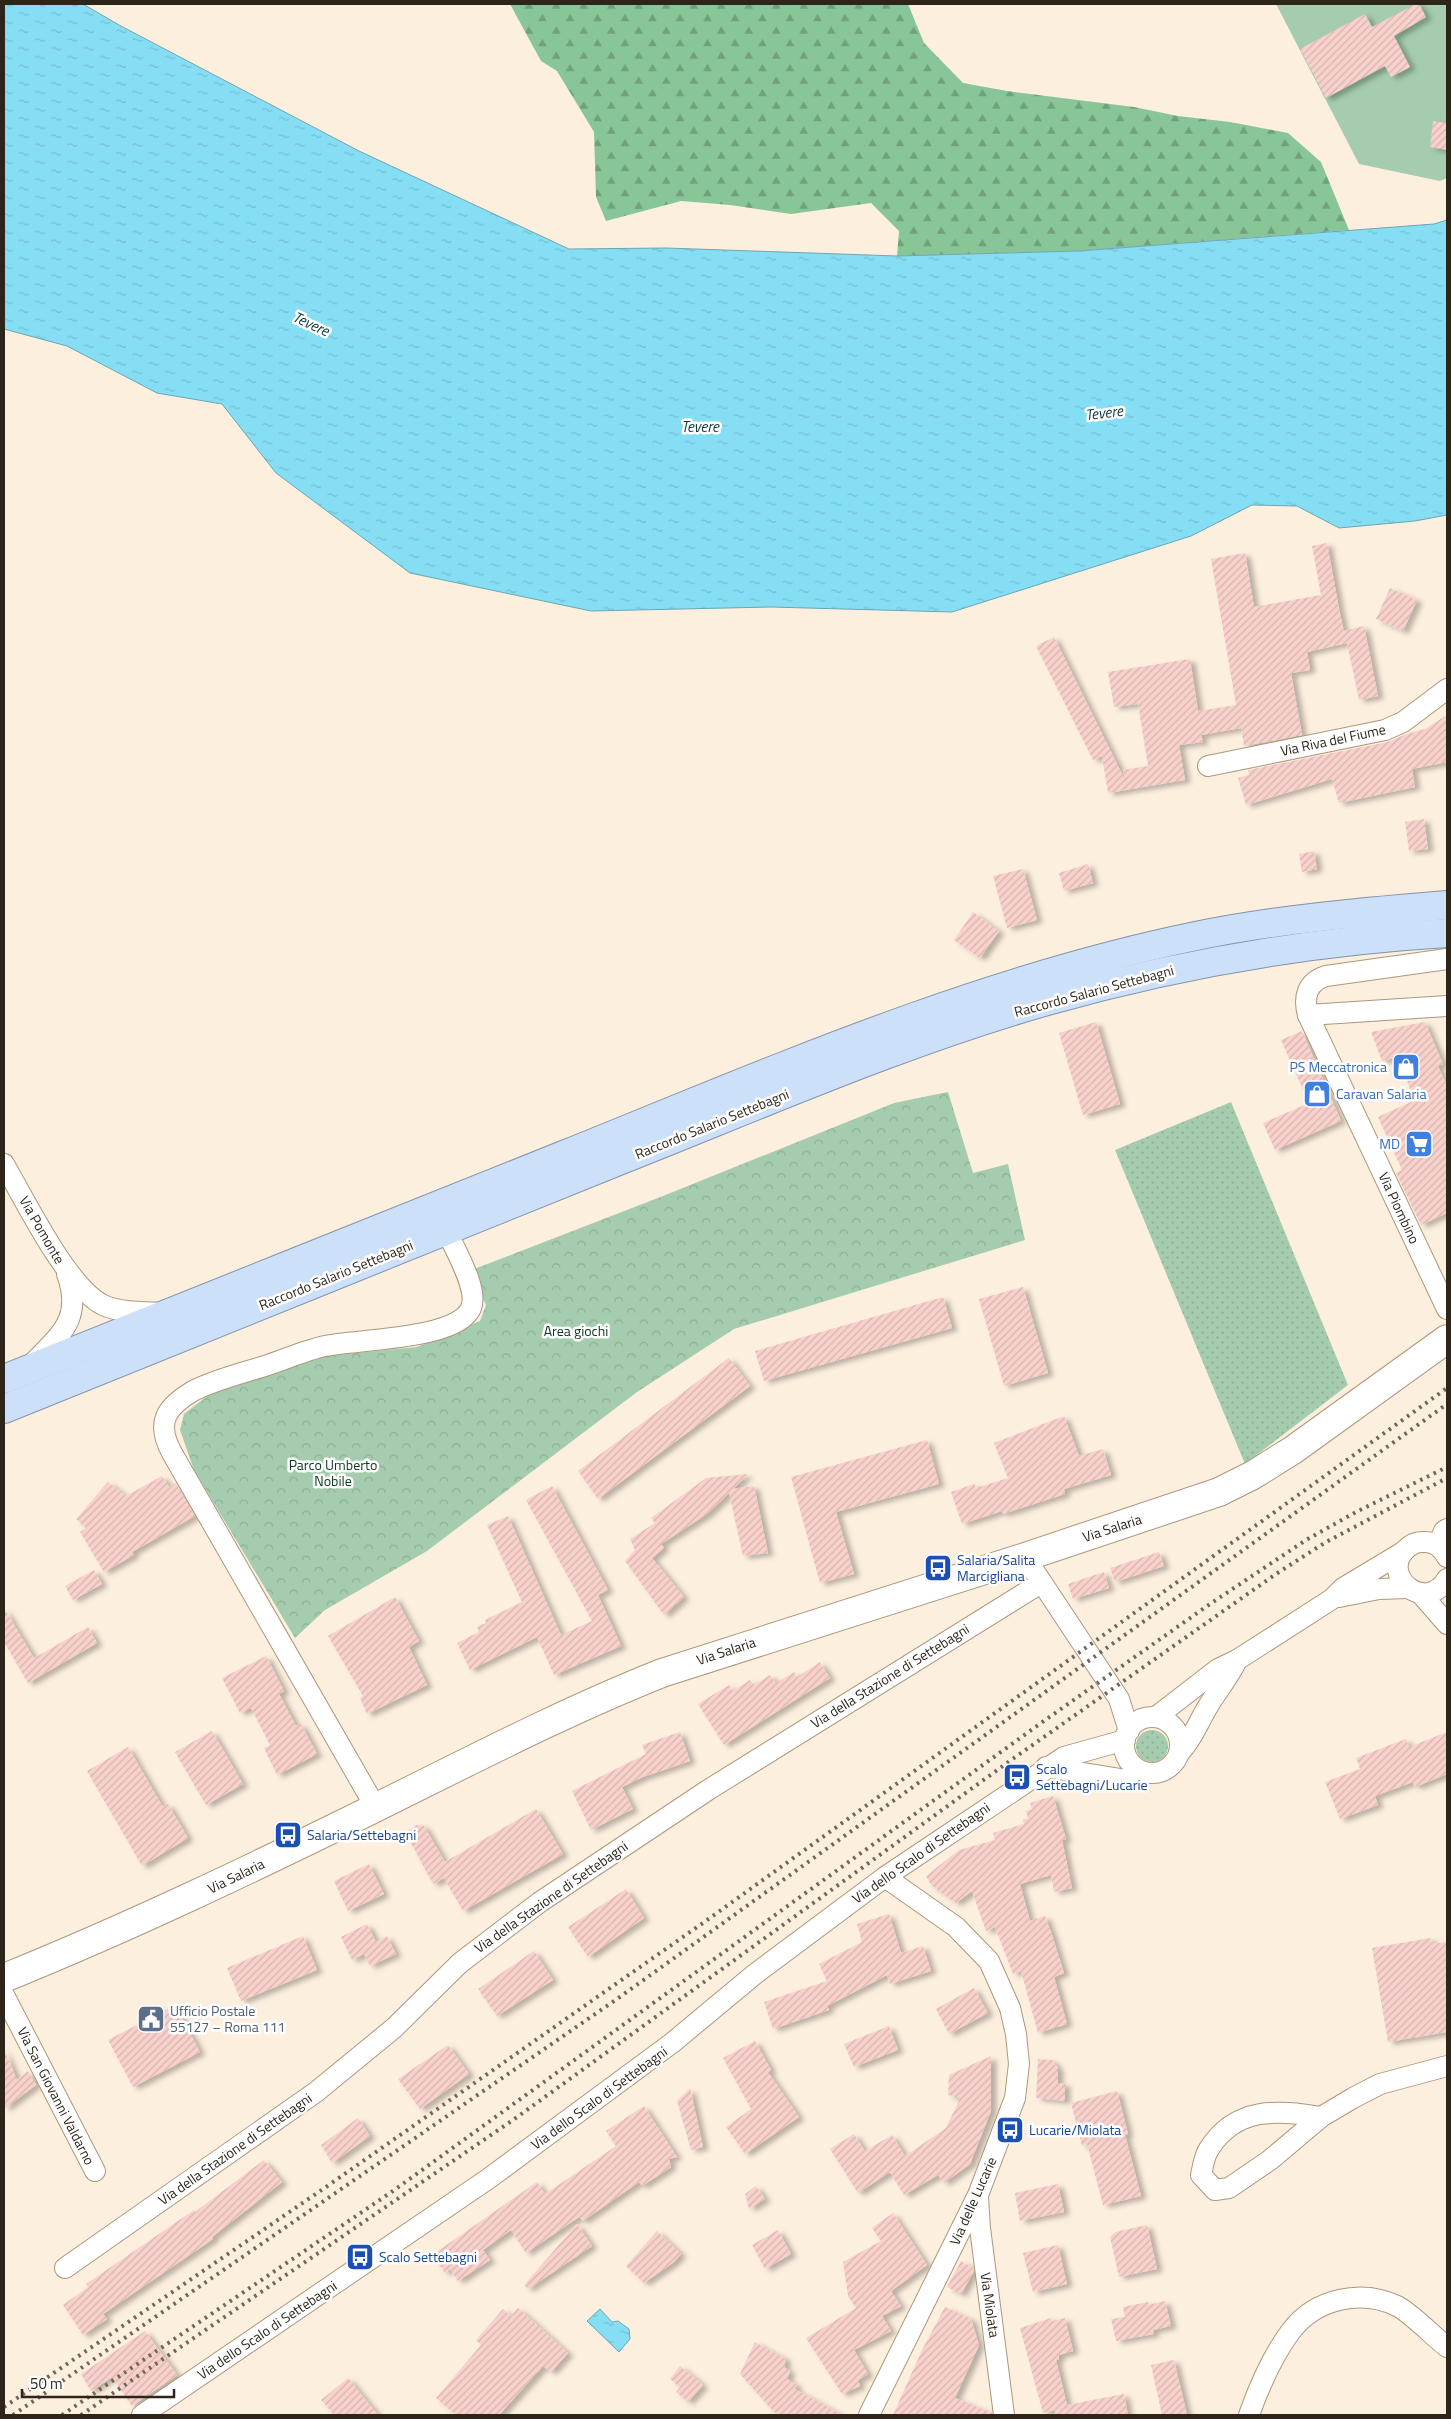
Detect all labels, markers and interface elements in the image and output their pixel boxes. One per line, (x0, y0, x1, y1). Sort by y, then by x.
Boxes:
water label: Tevere (289, 305, 334, 342)
water label: Tevere (1084, 399, 1125, 426)
water label: Tevere (681, 415, 720, 438)
street label: Via Riva del Fiume (1278, 718, 1387, 761)
street label: Raccordo Salario Settebagni (1012, 959, 1176, 1022)
shop icon: PS Meccatronica (1391, 1052, 1421, 1082)
place label: PS Meccatronica (1289, 1056, 1387, 1077)
shop icon: Caravan Salaria (1302, 1079, 1332, 1109)
street label: Raccordo Salario Settebagni (632, 1083, 792, 1164)
place label: Caravan Salaria (1336, 1083, 1426, 1104)
supermarket icon: MD (1404, 1129, 1434, 1159)
place label: MD (1379, 1133, 1400, 1154)
street label: Via Piombino (1374, 1168, 1425, 1247)
street label: Via Pomonte (14, 1192, 70, 1268)
street label: Raccordo Salario Settebagni (256, 1234, 416, 1315)
park label: Area giochi (544, 1320, 608, 1341)
park label: Parco Umberto Nobile (289, 1454, 377, 1491)
street label: Via Salaria (1080, 1508, 1144, 1547)
place label: Salaria/Salita Marcigliana (957, 1549, 1035, 1586)
bus stop icon: Salaria/Salita Marcigliana (923, 1553, 953, 1583)
street label: Via della Stazione di Settebagni (806, 1618, 973, 1733)
street label: Via Salaria (694, 1631, 758, 1670)
place label: Scalo Settebagni/Lucarie (1036, 1758, 1148, 1795)
bus stop icon: Scalo Settebagni/Lucarie (1002, 1762, 1032, 1792)
street label: Via dello Scalo di Settebagni (847, 1797, 994, 1908)
bus stop icon: Salaria/Settebagni (273, 1820, 303, 1850)
place label: Salaria/Settebagni (307, 1824, 416, 1845)
street label: Via della Stazione di Settebagni (470, 1835, 632, 1958)
street label: Via Salaria (204, 1853, 268, 1898)
place label: Ufficio Postale 55127 – Roma 111 (170, 2000, 285, 2037)
public building icon: Ufficio Postale 55127 – Roma 111 (136, 2004, 166, 2034)
street label: Via San Giovanni Valdarno (12, 2023, 100, 2168)
street label: Via dello Scalo di Settebagni (526, 2041, 671, 2154)
street label: Via della Stazione di Settebagni (154, 2087, 316, 2210)
bus stop icon: Lucarie/Miolata (995, 2115, 1025, 2145)
place label: Lucarie/Miolata (1029, 2119, 1121, 2140)
street label: Via delle Lucarie (944, 2153, 1001, 2248)
bus stop icon: Scalo Settebagni (345, 2242, 375, 2272)
place label: Scalo Settebagni (379, 2246, 477, 2267)
street label: Via Miolata (976, 2271, 1005, 2339)
street label: Via dello Scalo di Settebagni (193, 2275, 341, 2384)
scale bar (22, 2366, 175, 2398)
text: 50 m (30, 2372, 63, 2395)

